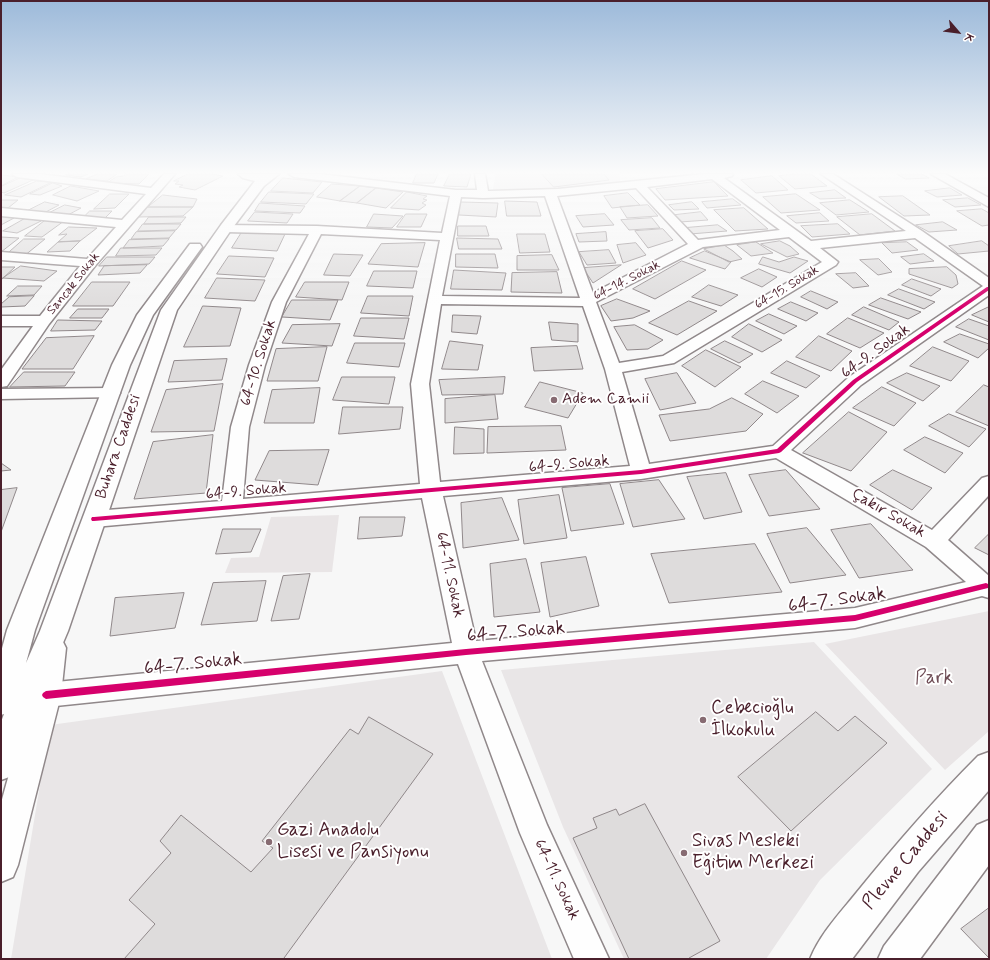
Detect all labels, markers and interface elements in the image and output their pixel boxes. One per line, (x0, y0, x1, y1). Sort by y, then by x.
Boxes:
north arrow (938, 12, 978, 52)
text: K (961, 31, 977, 44)
street label: Sancak Sokak (44, 250, 104, 318)
street label: 64-14. Sokak (591, 257, 663, 305)
street label: 64-15. Sokak (752, 263, 822, 313)
street label: 64-10. Sokak (237, 317, 281, 409)
street label: 64-9. Sokak (838, 320, 914, 384)
place label: Adem Camii (562, 390, 649, 410)
street label: Buhara Caddesi (92, 392, 146, 502)
marker: Adem Camii (549, 395, 559, 405)
street label: 64-9. Sokak (528, 452, 610, 478)
street label: 64-9. Sokak (205, 479, 287, 505)
street label: Çakır Sokak (847, 485, 929, 543)
street label: 64-11. Sokak (431, 530, 467, 620)
street label: 64-7. Sokak (787, 583, 887, 619)
street label: 64-7. Sokak (466, 617, 566, 649)
street label: 64-7. Sokak (143, 649, 243, 681)
park label: Park (915, 668, 953, 690)
place label: Cebecioğlu İlkokulu (711, 698, 794, 742)
marker: Cebecioğlu İlkokulu (698, 715, 708, 725)
street label: Plevne Caddesi (858, 807, 954, 915)
place label: Gazi Anadolu Lisesi ve Pansiyonu (277, 820, 429, 864)
place label: Sivas Mesleki Eğitim Merkezi (692, 831, 814, 875)
street label: 64-11. Sokak (529, 836, 583, 924)
marker: Gazi Anadolu Lisesi ve Pansiyonu (264, 837, 274, 847)
marker: Sivas Mesleki Eğitim Merkezi (679, 848, 689, 858)

